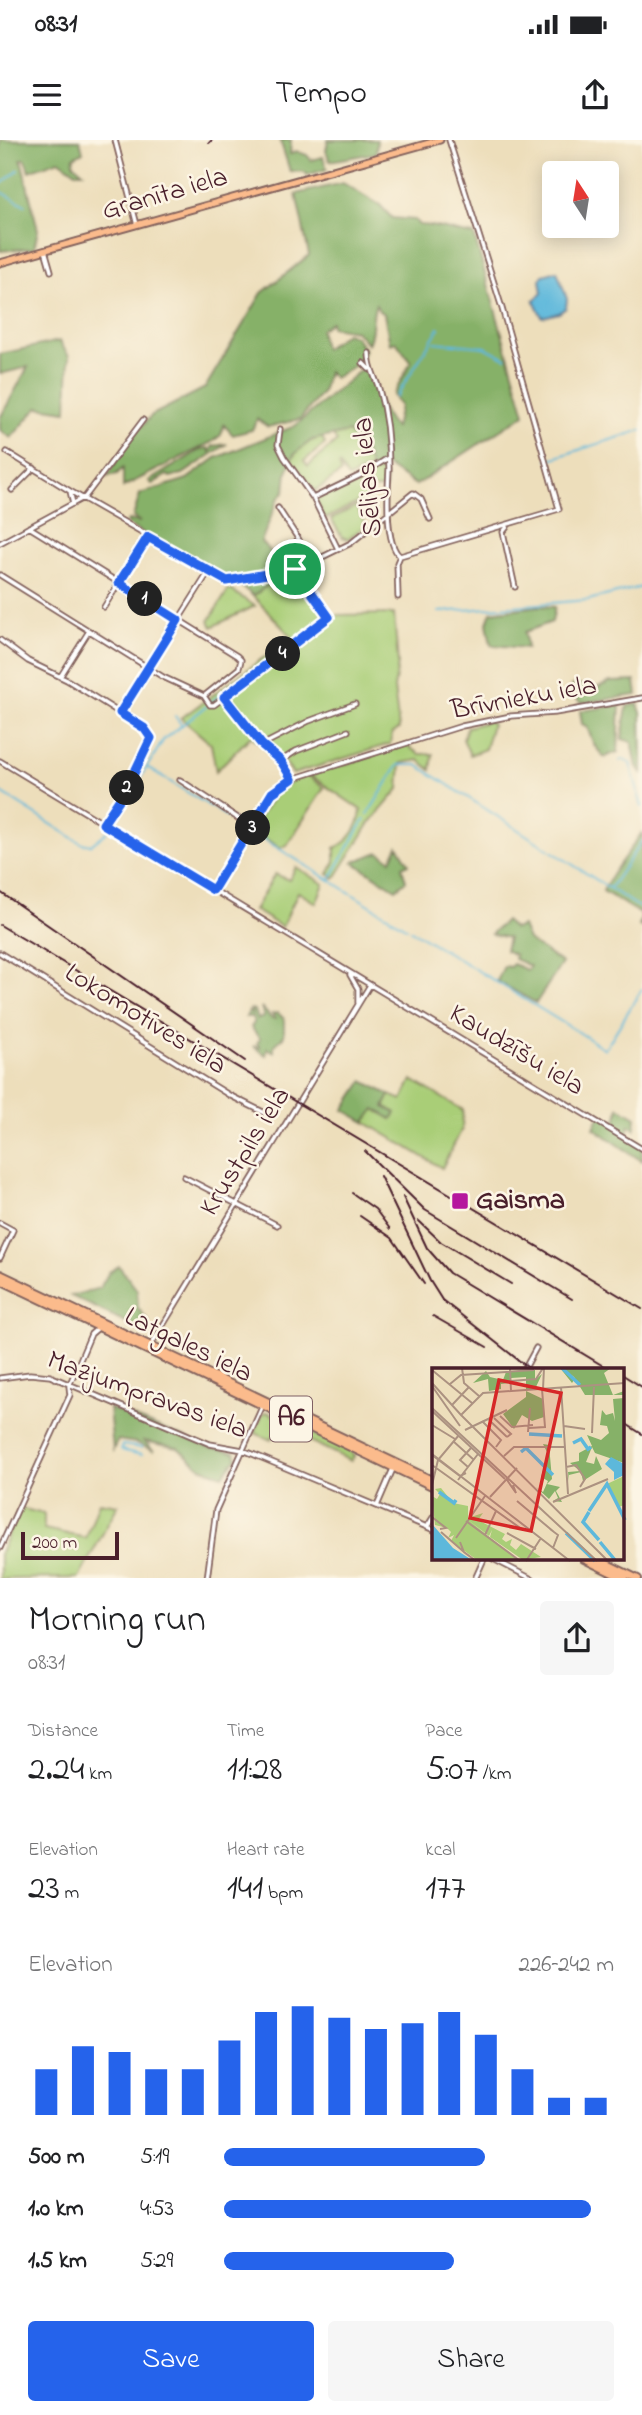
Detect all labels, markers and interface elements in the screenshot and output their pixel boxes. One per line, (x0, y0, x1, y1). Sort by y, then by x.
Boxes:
text: 08:31 (35, 6, 77, 44)
text: Tempo (275, 71, 367, 118)
icon: menu (28, 76, 66, 114)
icon: share (576, 76, 614, 114)
street label: Granīta iela (97, 157, 233, 233)
north arrow (542, 161, 620, 238)
map controls (542, 161, 619, 238)
street label: Sēlijas iela (343, 416, 395, 538)
pin (265, 539, 325, 599)
icon: arrive (276, 550, 314, 588)
pin: 1 (128, 582, 162, 616)
text: 1 (141, 585, 148, 612)
pin: 4 (266, 636, 300, 672)
text: 4 (279, 640, 286, 667)
street label: Brīvnieku iela (447, 666, 600, 732)
pin: 2 (110, 770, 144, 806)
text: 2 (122, 774, 131, 801)
pin: 3 (236, 810, 270, 846)
text: 3 (249, 814, 256, 841)
street label: Lokomotīves iela (56, 954, 234, 1086)
street label: Kaudzīšu iela (440, 994, 592, 1108)
street label: Krustpils iela (190, 1079, 302, 1225)
place label: Gaisma (476, 1181, 565, 1222)
marker: Gaisma (450, 1191, 470, 1211)
street label: Latgales iela (117, 1297, 259, 1395)
street label: Mazjumpravas iela (41, 1341, 253, 1451)
inset map (432, 1368, 624, 1561)
road number: A6 (270, 1396, 312, 1442)
scale bar (21, 1530, 119, 1561)
text: 200 m (32, 1530, 77, 1557)
text: Morning run (28, 1593, 206, 1649)
button: share (540, 1601, 614, 1675)
text: 08:31 (28, 1647, 65, 1680)
text: Distance (28, 1718, 98, 1745)
text: Time (227, 1718, 264, 1745)
text: Pace (425, 1718, 462, 1745)
text: 2.24 (28, 1745, 84, 1796)
text: 11:28 (227, 1745, 282, 1796)
text: 5:07 (425, 1745, 478, 1796)
text: km (84, 1761, 112, 1788)
text: /km (478, 1761, 512, 1788)
text: Elevation (28, 1837, 98, 1864)
text: Heart rate (227, 1837, 305, 1864)
text: kcal (425, 1837, 456, 1864)
text: 23 (28, 1864, 60, 1915)
text: 141 (227, 1864, 263, 1915)
text: 177 (425, 1864, 465, 1915)
text: m (60, 1880, 79, 1907)
text: bpm (263, 1880, 303, 1907)
text: Elevation (28, 1949, 113, 1982)
text: 226–242 m (518, 1949, 614, 1982)
text: 500 m (28, 2141, 85, 2174)
text: 5:19 (140, 2141, 169, 2174)
text: 1.0 km (28, 2193, 84, 2226)
text: 4:53 (140, 2193, 174, 2226)
text: 1.5 km (28, 2245, 87, 2278)
text: 5:29 (140, 2245, 173, 2278)
button: Save (28, 2321, 314, 2401)
button: Share (328, 2321, 614, 2401)

